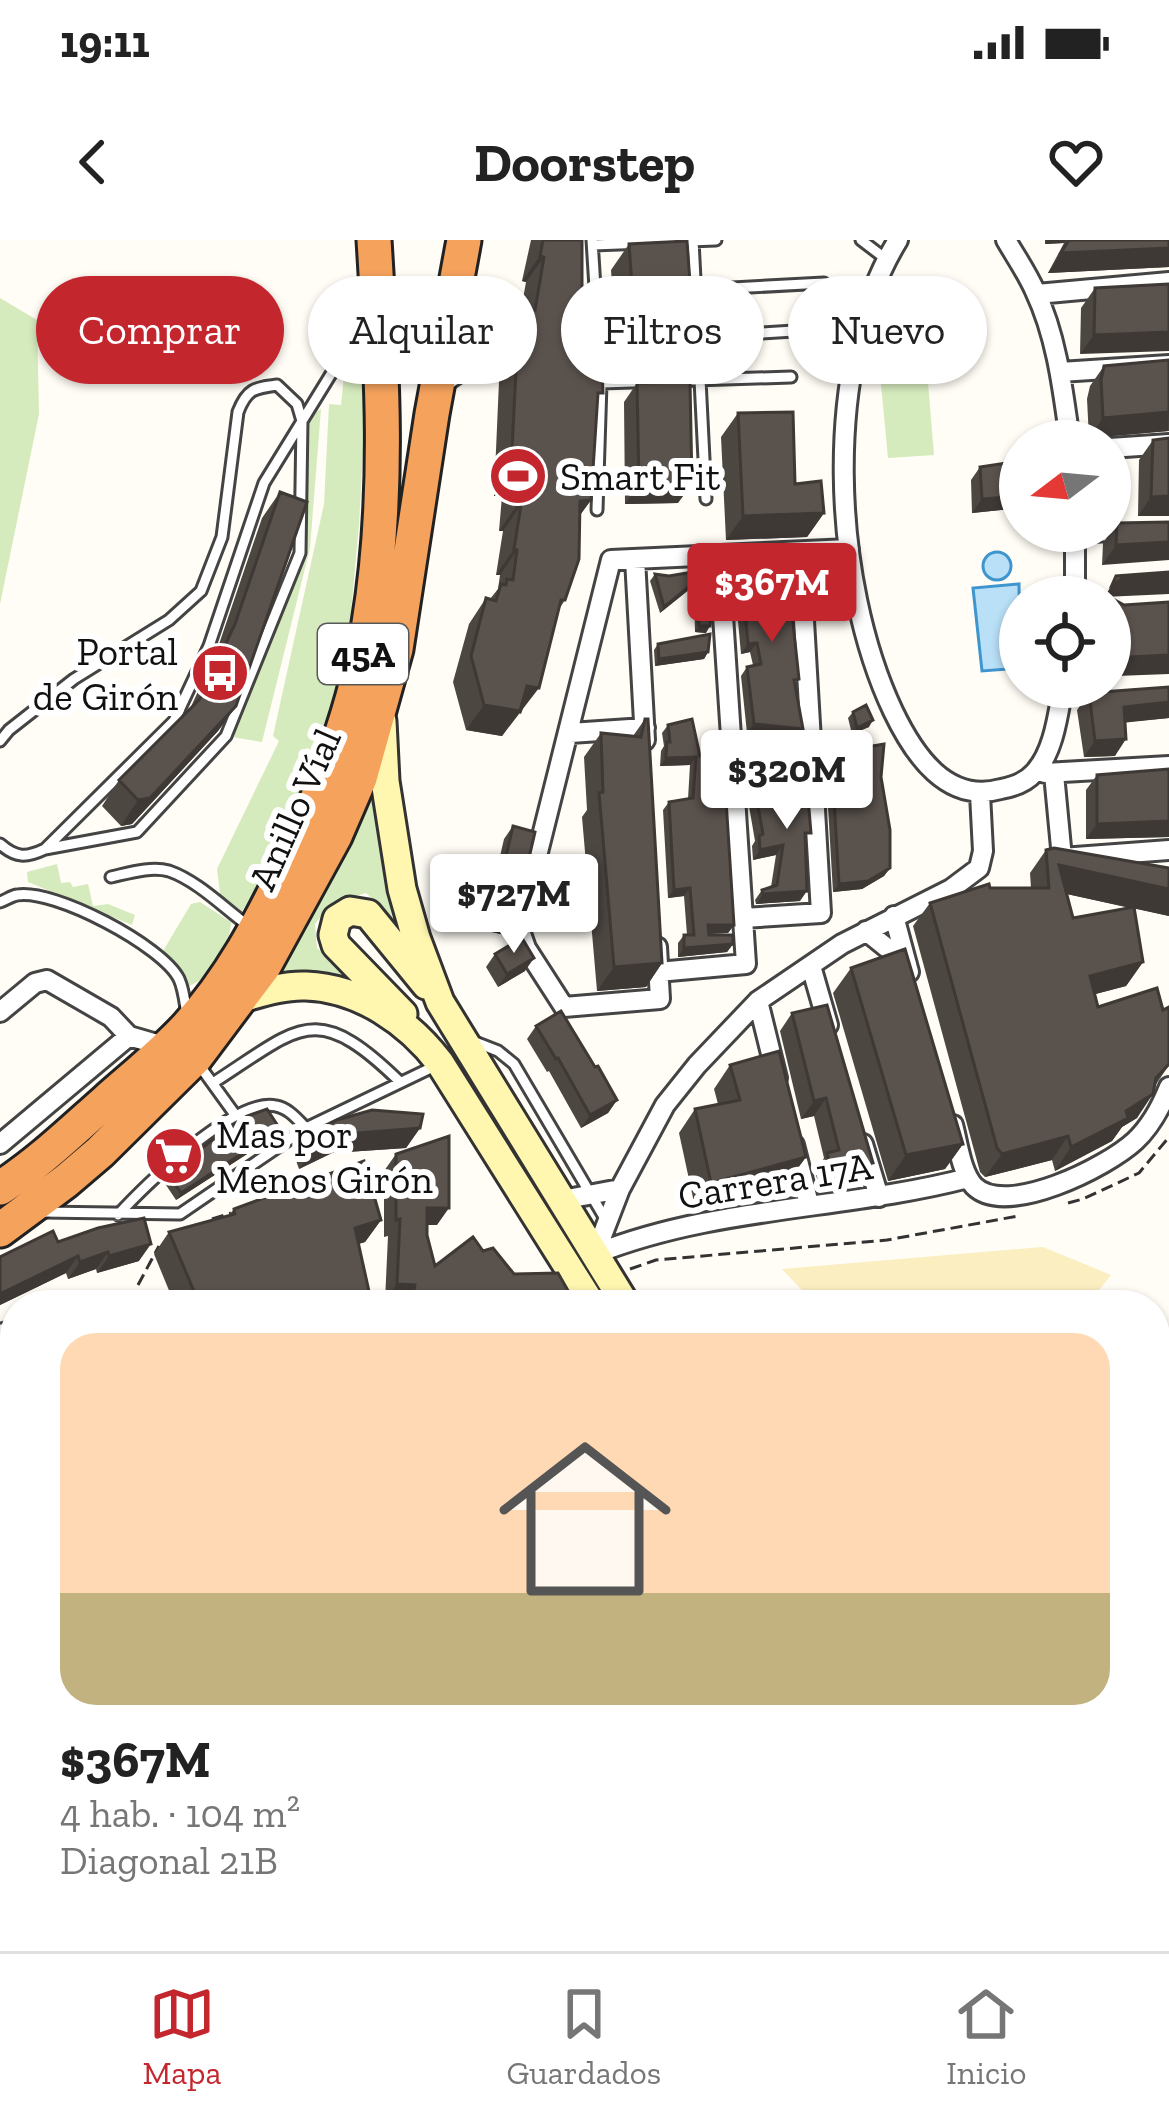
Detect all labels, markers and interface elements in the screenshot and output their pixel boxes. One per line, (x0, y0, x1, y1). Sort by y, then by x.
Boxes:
text: 19:11 (60, 15, 150, 69)
icon: back (60, 129, 126, 195)
icon: heart (1043, 129, 1109, 195)
text: Doorstep (474, 130, 695, 195)
chip: Comprar (36, 276, 284, 384)
chip: Alquilar (308, 276, 537, 384)
chip: Filtros (561, 276, 764, 384)
chip: Nuevo (788, 276, 987, 384)
north arrow (999, 420, 1131, 552)
map controls (999, 420, 1131, 708)
sports icon: Smart Fit (487, 445, 549, 507)
place label: Smart Fit (560, 453, 721, 500)
pin: $367M (688, 543, 856, 645)
text: $367M (714, 558, 830, 605)
button: locate (999, 576, 1131, 708)
road number: 45A (318, 624, 408, 684)
place label: Portal de Girón (33, 628, 178, 720)
bus stop icon: Portal de Girón (189, 642, 251, 704)
street label: Anillo Víal (238, 721, 351, 897)
pin: $320M (703, 730, 871, 832)
text: $320M (728, 745, 846, 792)
pin: $727M (430, 854, 598, 956)
text: $727M (457, 869, 571, 916)
place label: Mas por Menos Girón (216, 1111, 433, 1203)
supermarket icon: Mas por Menos Girón (143, 1125, 205, 1187)
street label: Carrera 17A (675, 1142, 876, 1219)
icon: home (477, 1411, 693, 1627)
text: $367M (60, 1729, 211, 1790)
text: 4 hab. · 104 m² (60, 1790, 300, 1837)
text: Diagonal 21B (60, 1837, 278, 1884)
tab: Mapa (143, 1981, 221, 2092)
tab: Guardados (506, 1981, 661, 2092)
tab: Inicio (946, 1981, 1026, 2092)

